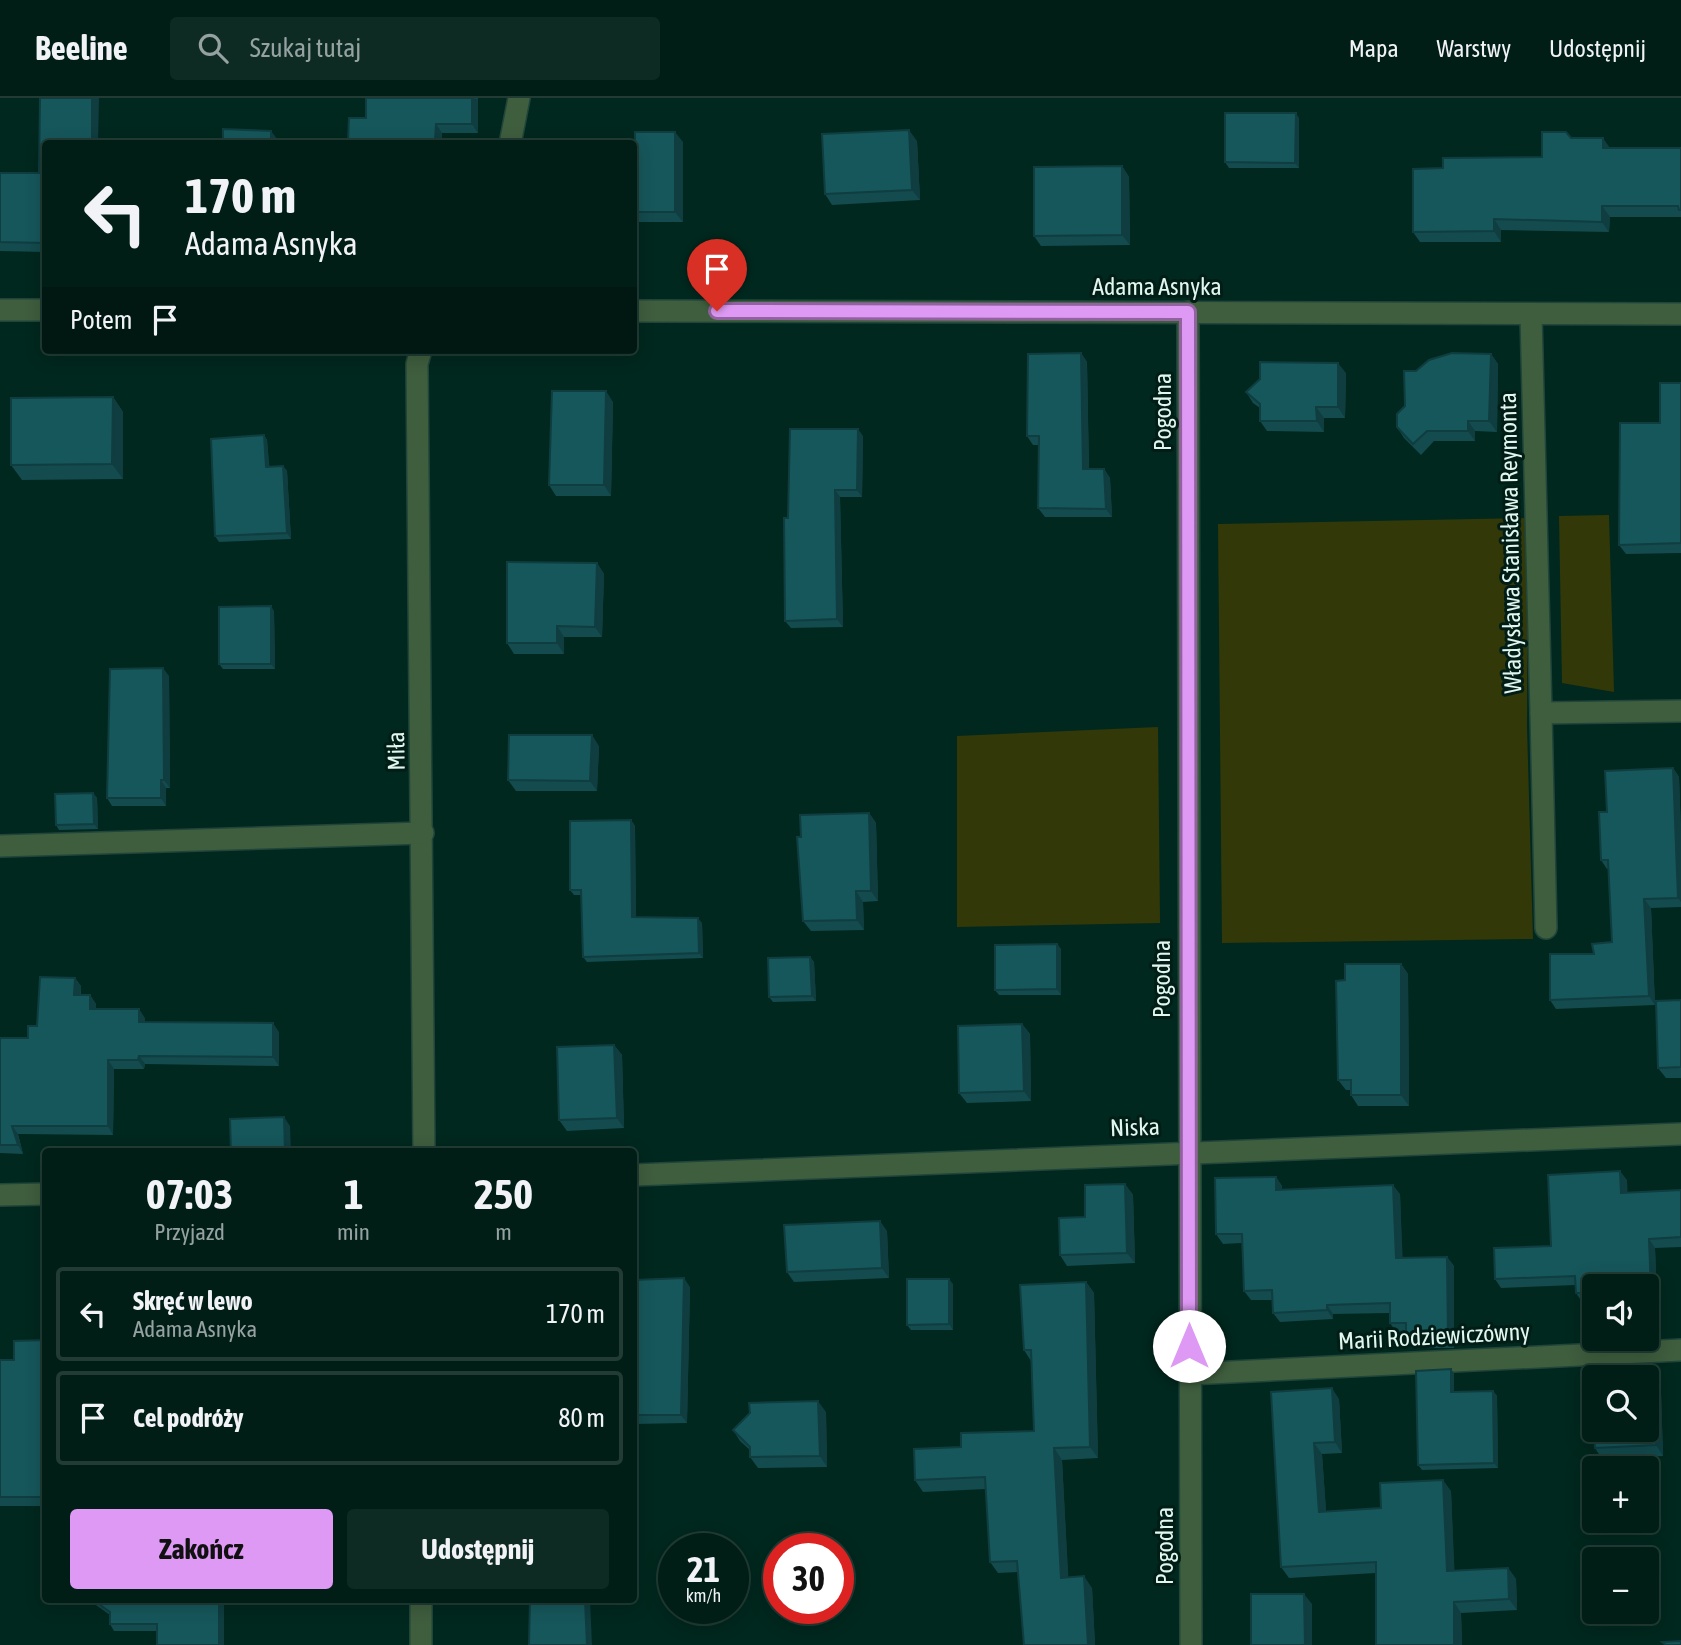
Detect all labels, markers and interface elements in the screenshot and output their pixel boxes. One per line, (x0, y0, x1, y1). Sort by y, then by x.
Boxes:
search box (170, 17, 660, 80)
text: Beeline (35, 29, 128, 67)
icon: search (194, 29, 232, 67)
text: Szukaj tutaj (250, 33, 361, 63)
text: Mapa (1349, 35, 1399, 62)
text: Warstwy (1437, 35, 1511, 62)
text: Udostępnij (1549, 35, 1646, 62)
text: 170 m (185, 167, 296, 223)
icon: left (70, 168, 161, 259)
text: Adama Asnyka (185, 225, 358, 262)
pin (687, 239, 747, 311)
icon: arrive (698, 250, 736, 288)
street label: Adama Asnyka (1092, 273, 1222, 300)
icon: arrive (146, 301, 184, 339)
text: Potem (70, 305, 132, 335)
street label: Pogodna (1149, 373, 1176, 451)
street label: Władysława Stanisława Reymonta (1494, 392, 1526, 694)
street label: Miła (382, 731, 410, 771)
street label: Pogodna (1148, 940, 1175, 1018)
street label: Niska (1110, 1113, 1160, 1141)
text: 07:03 (146, 1170, 233, 1218)
text: 1 (344, 1170, 363, 1218)
text: 250 (474, 1170, 533, 1218)
text: Przyjazd (154, 1219, 225, 1245)
text: min (337, 1219, 370, 1245)
text: m (495, 1219, 512, 1245)
map controls (1582, 1274, 1659, 1624)
button: sound (1582, 1274, 1659, 1351)
text: Skręć w lewo (133, 1286, 253, 1316)
icon: left (74, 1295, 112, 1333)
text: 170 m (546, 1299, 605, 1329)
position arrow (1152, 1309, 1226, 1383)
text: Adama Asnyka (133, 1316, 257, 1342)
street label: Marii Rodziewiczówny (1337, 1317, 1531, 1355)
button: search (1582, 1365, 1659, 1442)
icon: arrive (74, 1399, 112, 1437)
text: Cel podróży (133, 1403, 244, 1433)
text: 80 m (558, 1403, 605, 1433)
button: + (1582, 1456, 1659, 1533)
street label: Pogodna (1151, 1507, 1178, 1585)
button: Zakończ (70, 1509, 333, 1589)
button: Udostępnij (347, 1509, 609, 1589)
speed limit sign: 30 (763, 1533, 854, 1624)
button: − (1582, 1547, 1659, 1624)
text: 21 (687, 1549, 720, 1589)
text: km/h (686, 1585, 721, 1606)

